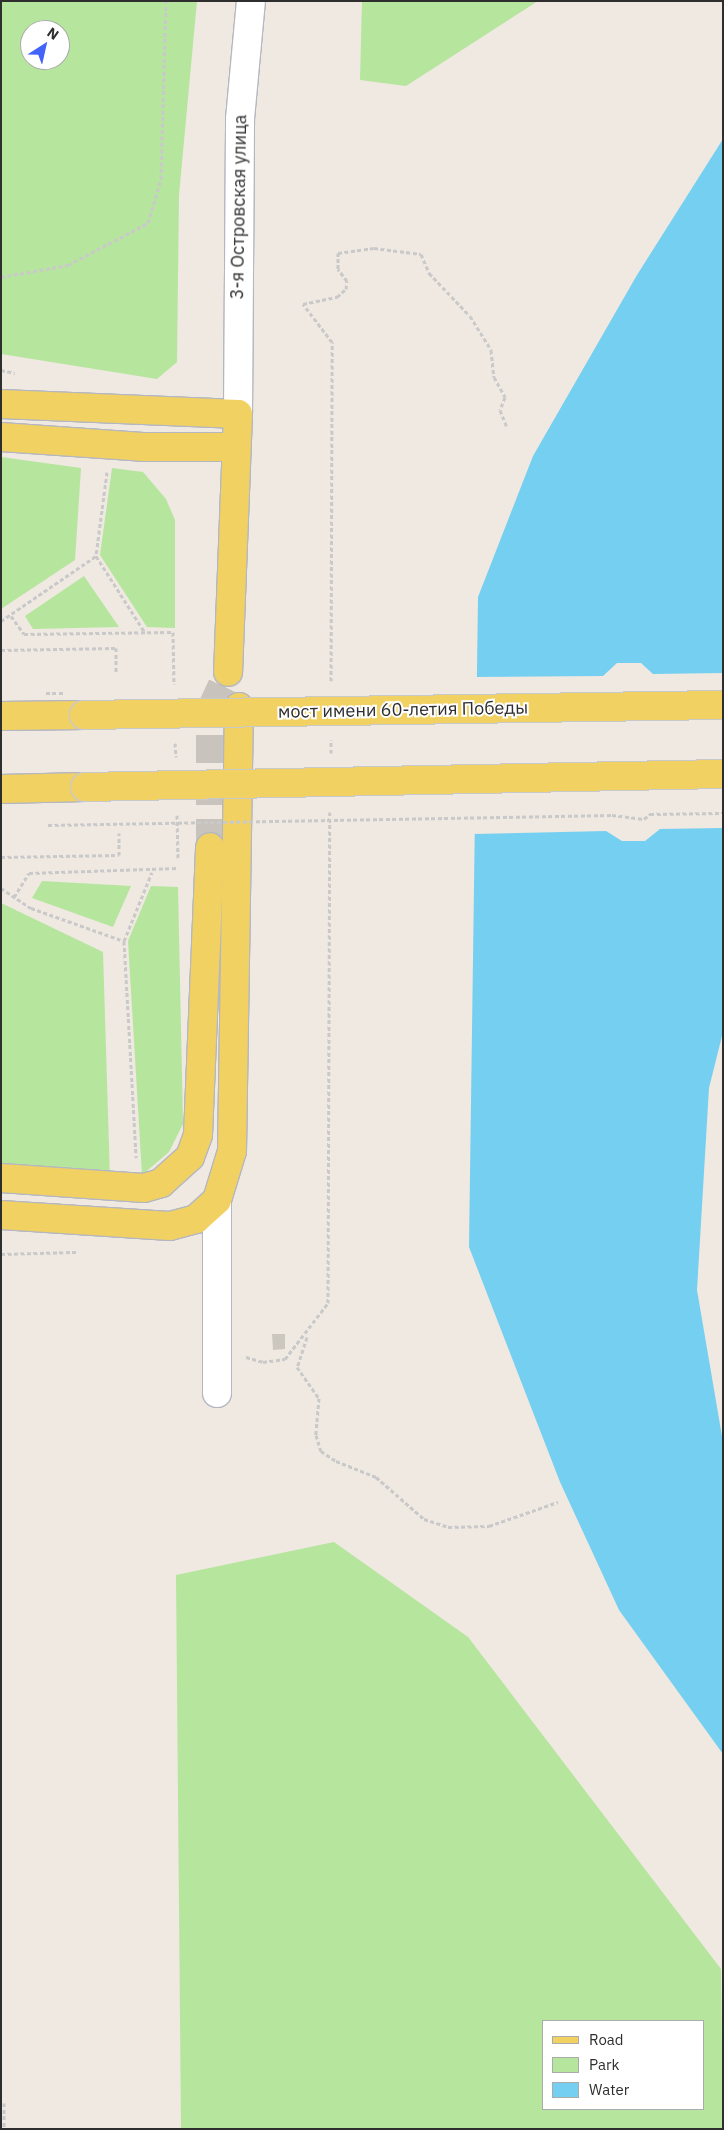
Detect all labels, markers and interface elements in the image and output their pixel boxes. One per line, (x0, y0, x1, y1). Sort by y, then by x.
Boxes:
north arrow (20, 20, 70, 70)
text: N (44, 23, 62, 44)
street label: 3-я Островская улица (227, 114, 251, 300)
street label: мост имени 60-летия Победы (278, 697, 528, 723)
legend (542, 2020, 704, 2110)
text: Road (589, 2030, 624, 2049)
text: Park (589, 2055, 619, 2074)
text: Water (589, 2080, 629, 2099)

